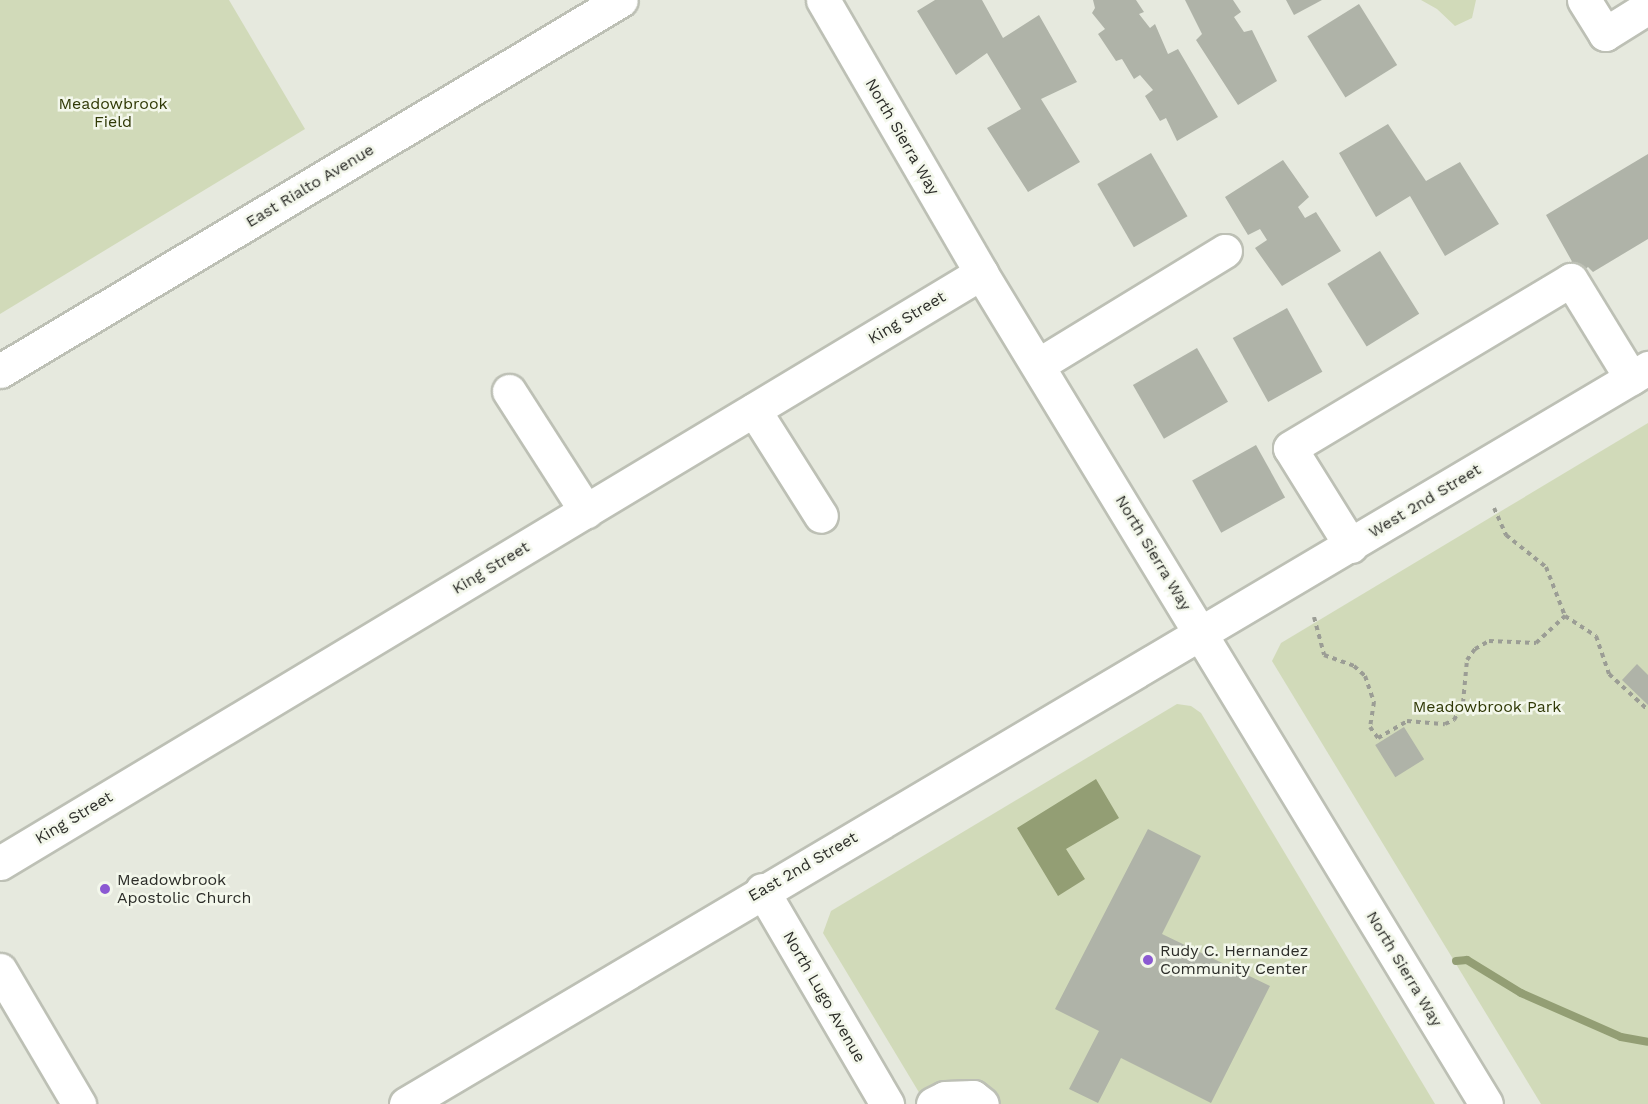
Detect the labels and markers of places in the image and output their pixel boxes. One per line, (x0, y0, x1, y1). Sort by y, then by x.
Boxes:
place label: Meadowbrook Apostolic Church (117, 870, 251, 908)
marker: Meadowbrook Apostolic Church (98, 882, 112, 896)
place label: Rudy C. Hernandez Community Center (1160, 941, 1309, 979)
marker: Rudy C. Hernandez Community Center (1141, 953, 1155, 967)

